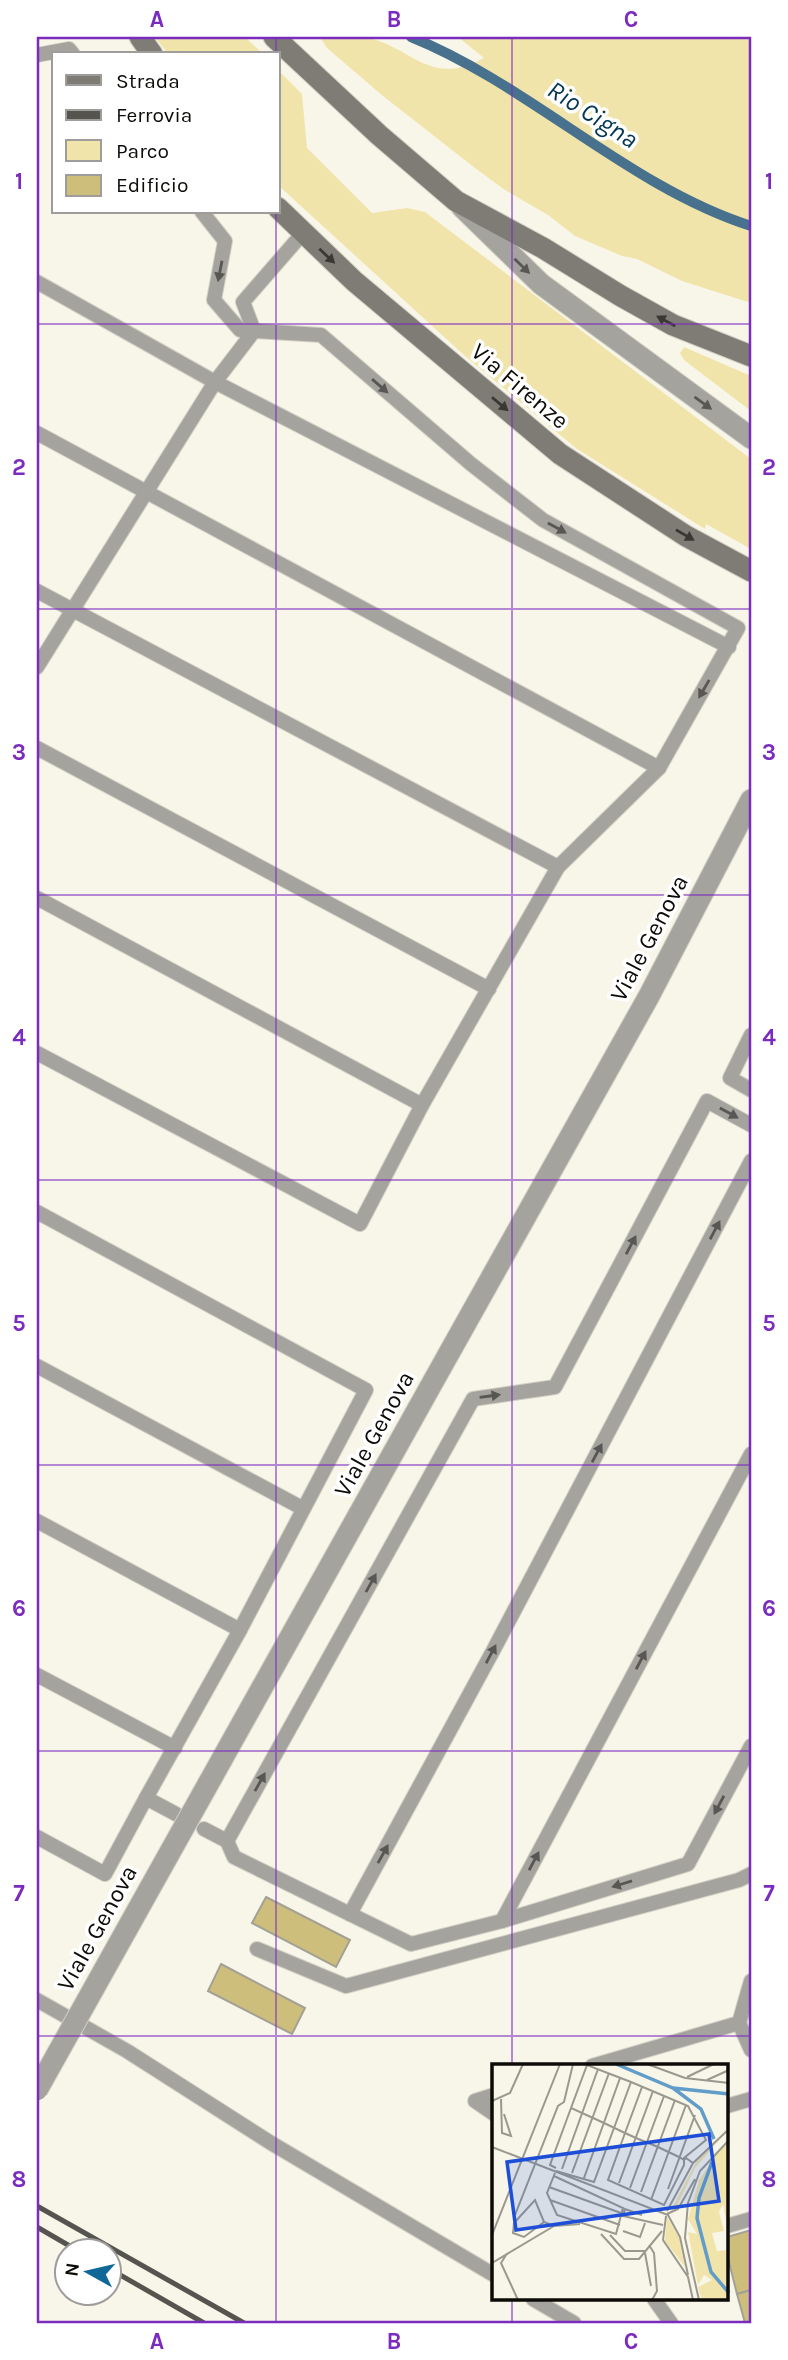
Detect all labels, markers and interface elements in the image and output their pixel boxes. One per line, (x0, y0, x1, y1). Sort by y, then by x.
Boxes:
text: A (150, 6, 164, 33)
text: B (387, 6, 401, 33)
text: C (624, 6, 638, 33)
legend (52, 52, 280, 214)
text: Strada (116, 69, 180, 93)
water label: Rio Cigna (542, 74, 644, 155)
text: Ferrovia (116, 103, 192, 127)
text: Parco (116, 139, 169, 163)
text: 1 (15, 168, 23, 195)
text: 1 (765, 168, 773, 195)
text: Edificio (116, 173, 189, 197)
one-way arrow (318, 247, 335, 263)
one-way arrow (513, 257, 530, 273)
one-way arrow (214, 260, 225, 282)
one-way arrow (655, 315, 675, 327)
street label: Via Firenze (466, 337, 574, 435)
one-way arrow (371, 378, 388, 393)
one-way arrow (490, 396, 508, 411)
one-way arrow (694, 396, 712, 410)
text: 2 (12, 454, 26, 481)
text: 2 (762, 454, 776, 481)
one-way arrow (547, 522, 567, 534)
one-way arrow (675, 529, 694, 542)
one-way arrow (698, 680, 711, 699)
text: 3 (12, 739, 26, 766)
text: 3 (762, 739, 776, 766)
street label: Viale Genova (604, 870, 694, 1006)
text: 4 (12, 1024, 26, 1051)
text: 4 (762, 1024, 776, 1051)
one-way arrow (720, 1106, 740, 1118)
one-way arrow (709, 1220, 721, 1240)
one-way arrow (625, 1235, 636, 1255)
text: 5 (12, 1310, 26, 1337)
text: 5 (762, 1310, 776, 1337)
street label: Viale Genova (328, 1366, 420, 1502)
one-way arrow (479, 1391, 501, 1402)
one-way arrow (592, 1443, 603, 1463)
one-way arrow (365, 1573, 377, 1593)
text: 6 (12, 1595, 26, 1622)
text: 6 (762, 1595, 776, 1622)
one-way arrow (485, 1644, 497, 1664)
one-way arrow (635, 1650, 647, 1670)
one-way arrow (254, 1772, 266, 1792)
one-way arrow (714, 1795, 725, 1815)
one-way arrow (377, 1844, 389, 1864)
one-way arrow (528, 1851, 540, 1871)
street label: Viale Genova (51, 1860, 143, 1996)
text: 7 (13, 1880, 25, 1907)
one-way arrow (612, 1880, 633, 1890)
text: 7 (763, 1880, 775, 1907)
inset map (492, 2064, 728, 2300)
text: 8 (12, 2166, 26, 2193)
text: 8 (762, 2166, 776, 2193)
north arrow (52, 2238, 122, 2308)
text: N (60, 2261, 84, 2278)
text: A (150, 2328, 164, 2355)
text: B (387, 2328, 401, 2355)
text: C (624, 2328, 638, 2355)

